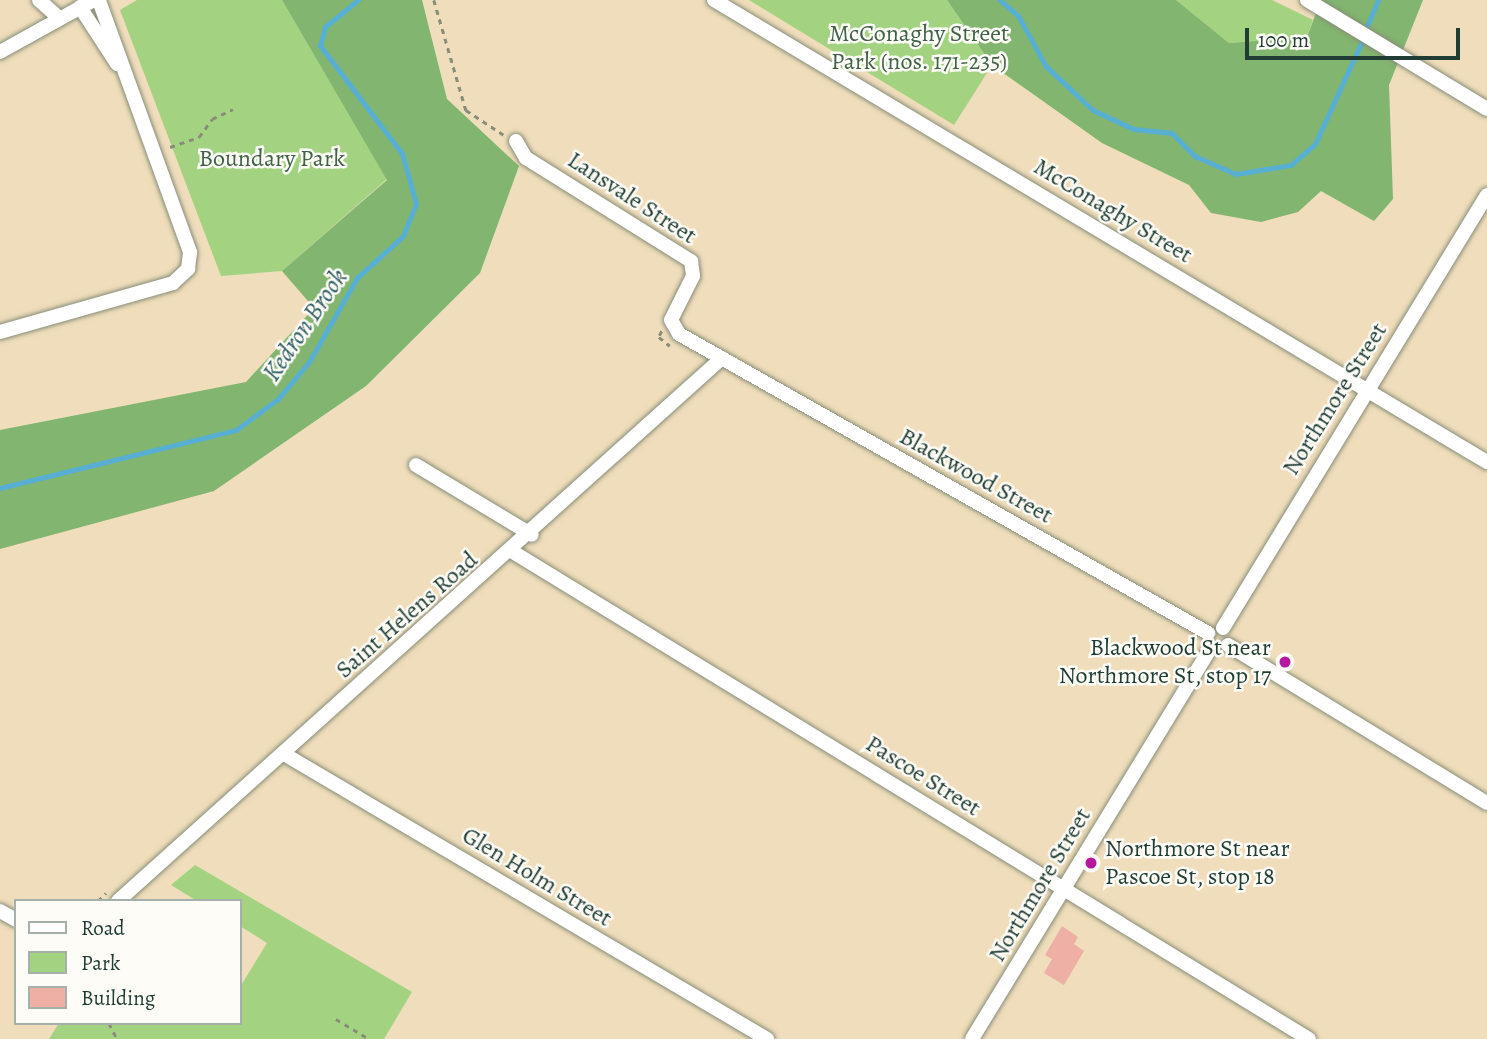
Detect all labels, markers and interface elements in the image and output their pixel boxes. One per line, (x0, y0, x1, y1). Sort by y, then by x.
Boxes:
scale bar (1249, 14, 1464, 58)
park label: McConaghy Street Park (nos. 171-235) (829, 20, 1009, 76)
text: 100 m (1258, 26, 1309, 54)
park label: Boundary Park (199, 145, 345, 173)
street label: Lansvale Street (562, 146, 702, 250)
street label: McConaghy Street (1029, 152, 1197, 270)
water label: Kedron Brook (256, 263, 354, 387)
street label: Northmore Street (1277, 318, 1393, 480)
street label: Blackwood Street (894, 422, 1058, 530)
street label: Saint Helens Road (330, 546, 484, 684)
place label: Blackwood St near Northmore St, stop 17 (1058, 634, 1271, 690)
marker: Blackwood St near Northmore St, stop 17 (1277, 654, 1293, 670)
street label: Pascoe Street (860, 729, 986, 823)
street label: Northmore Street (983, 803, 1097, 967)
street label: Glen Holm Street (457, 821, 617, 933)
place label: Northmore St near Pascoe St, stop 18 (1105, 835, 1290, 891)
marker: Northmore St near Pascoe St, stop 18 (1083, 855, 1099, 871)
legend (14, 899, 242, 1025)
text: Road (81, 914, 125, 942)
text: Park (81, 949, 120, 977)
text: Building (81, 984, 155, 1012)

